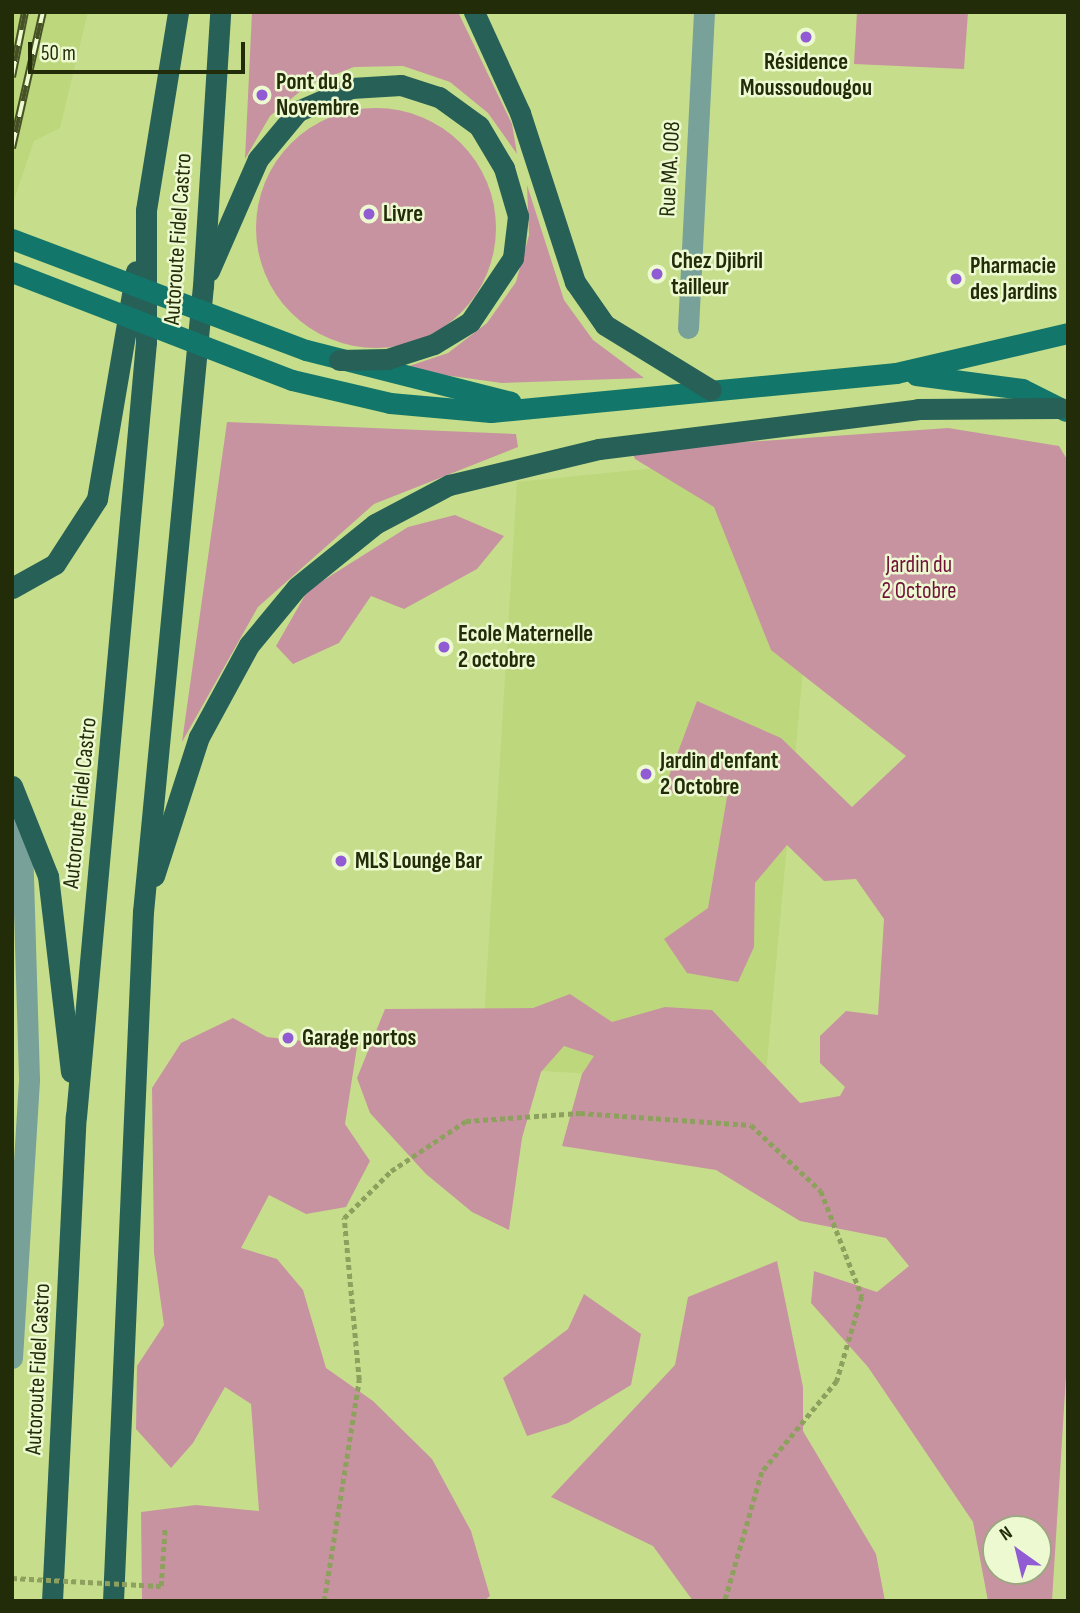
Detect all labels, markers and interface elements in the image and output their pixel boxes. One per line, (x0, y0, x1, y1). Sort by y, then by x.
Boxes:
scale bar (32, 28, 248, 72)
marker: Résidence Moussoudougou (798, 29, 814, 45)
text: 50 m (41, 41, 76, 66)
place label: Résidence Moussoudougou (740, 48, 872, 102)
place label: Pont du 8 Novembre (276, 68, 359, 122)
marker: Pont du 8 Novembre (254, 87, 270, 103)
street label: Rue MA. 008 (654, 121, 686, 217)
street label: Autoroute Fidel Castro (158, 152, 198, 326)
place label: Livre (383, 200, 423, 228)
marker: Livre (361, 206, 377, 222)
place label: Chez Djibril tailleur (671, 247, 763, 301)
place label: Pharmacie des Jardins (970, 252, 1057, 306)
marker: Chez Djibril tailleur (649, 266, 665, 282)
marker: Pharmacie des Jardins (948, 271, 964, 287)
park label: Jardin du 2 Octobre (882, 551, 956, 605)
place label: Ecole Maternelle 2 octobre (458, 620, 593, 674)
marker: Ecole Maternelle 2 octobre (436, 639, 452, 655)
street label: Autoroute Fidel Castro (57, 716, 103, 890)
place label: Jardin d'enfant 2 Octobre (660, 747, 778, 801)
marker: Jardin d'enfant 2 Octobre (638, 766, 654, 782)
place label: MLS Lounge Bar (355, 847, 482, 875)
marker: MLS Lounge Bar (333, 853, 349, 869)
place label: Garage portos (302, 1024, 416, 1052)
marker: Garage portos (280, 1030, 296, 1046)
street label: Autoroute Fidel Castro (20, 1283, 56, 1455)
north arrow (982, 1515, 1052, 1585)
text: N (995, 1521, 1017, 1546)

